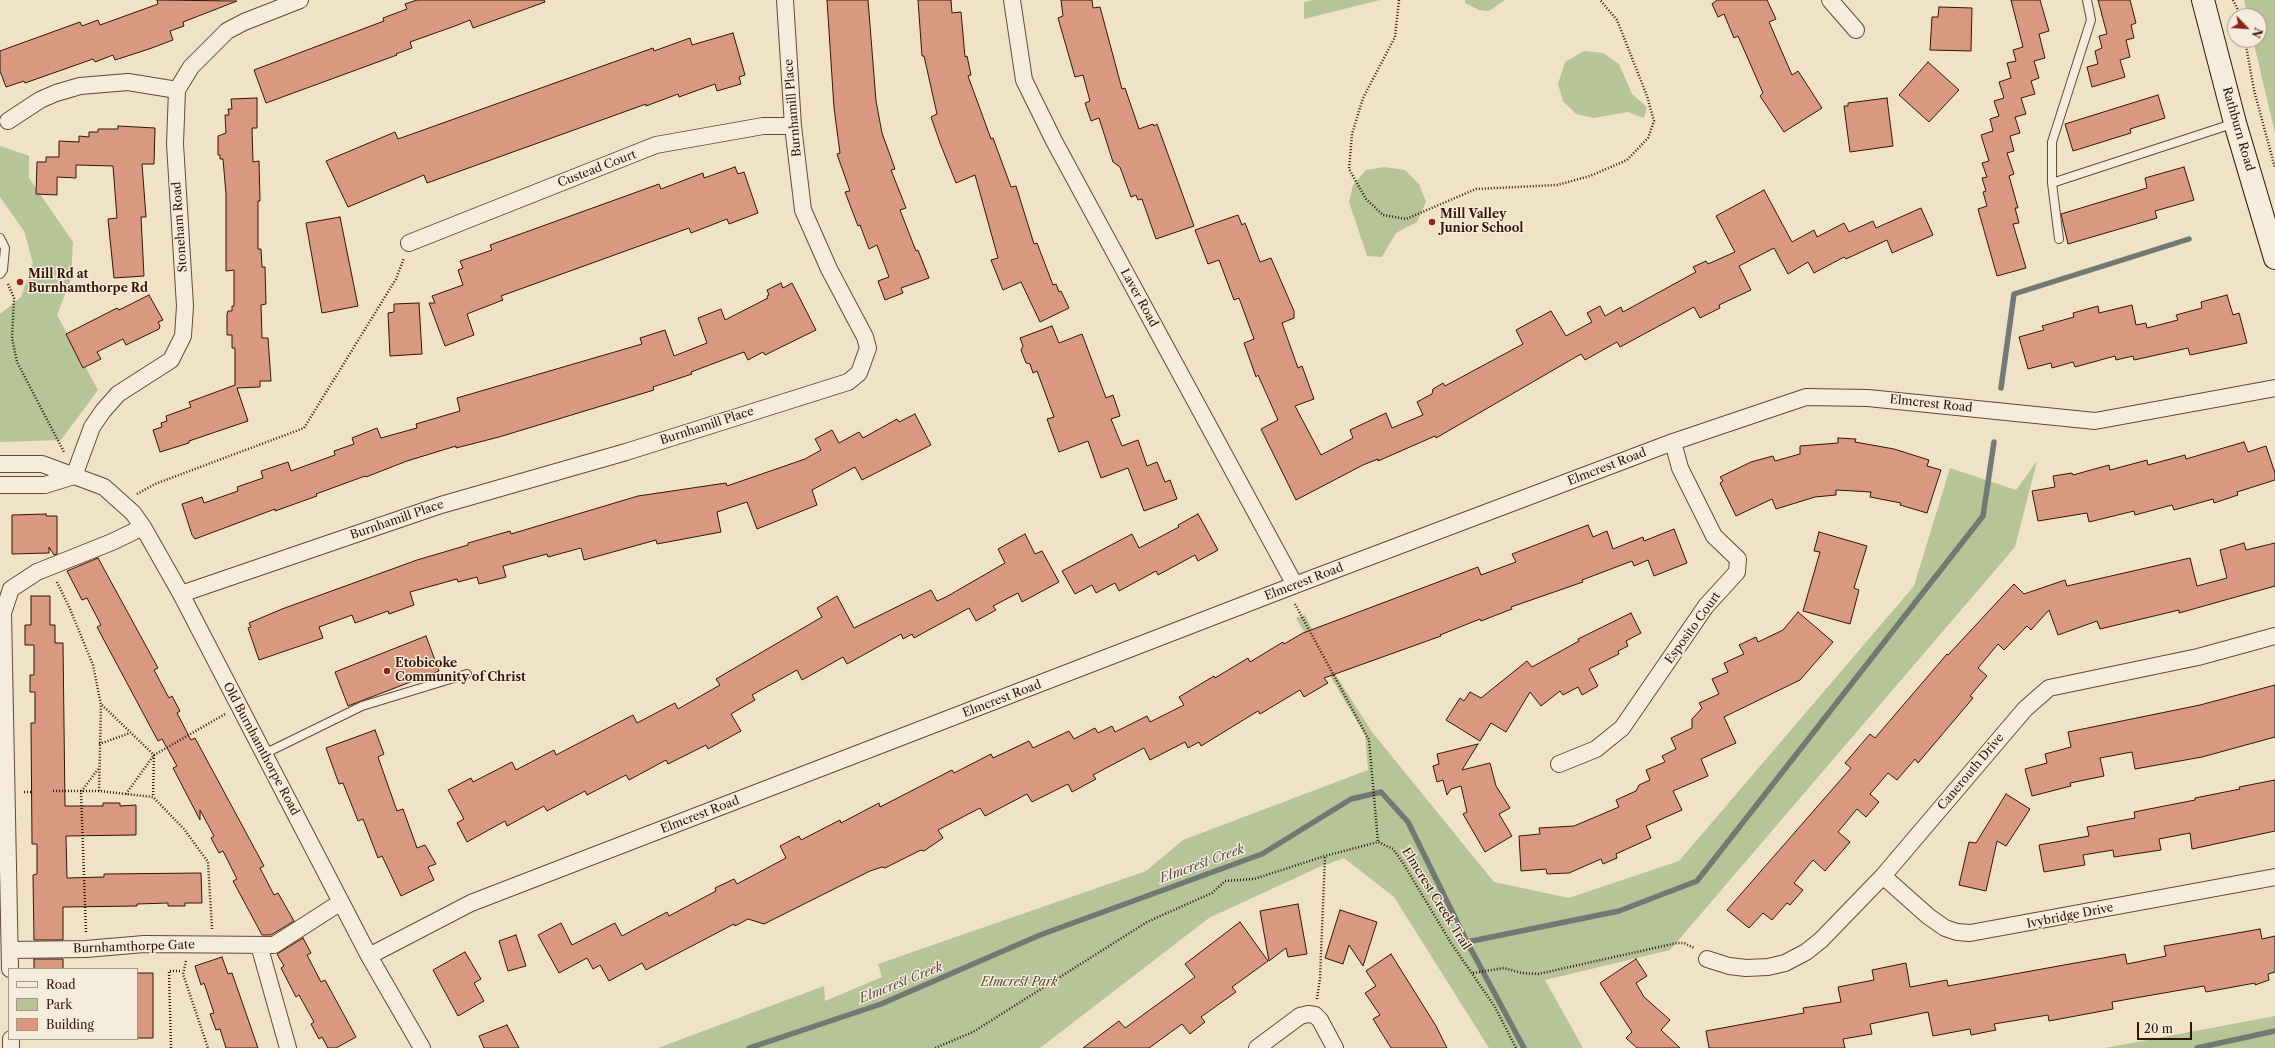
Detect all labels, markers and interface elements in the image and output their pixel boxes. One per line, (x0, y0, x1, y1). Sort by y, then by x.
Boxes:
north arrow (2227, 8, 2267, 48)
text: N (2249, 25, 2265, 40)
street label: Burnhamill Place (782, 58, 804, 158)
street label: Rathburn Road (2219, 85, 2257, 173)
street label: Custead Court (556, 147, 638, 191)
street label: Stoneham Road (170, 181, 190, 273)
place label: Mill Valley Junior School (1440, 208, 1524, 236)
marker: Mill Valley Junior School (1427, 217, 1437, 227)
street label: Laver Road (1117, 266, 1161, 330)
place label: Mill Rd at Burnhamthorpe Rd (28, 268, 148, 296)
marker: Mill Rd at Burnhamthorpe Rd (15, 277, 25, 287)
street label: Elmcrest Road (1889, 392, 1973, 416)
street label: Burnhamill Place (658, 404, 756, 448)
street label: Elmcrest Road (1566, 445, 1648, 489)
street label: Burnhamill Place (348, 497, 446, 543)
street label: Elmcrest Road (1263, 560, 1345, 604)
street label: Esposito Court (1662, 589, 1724, 667)
place label: Etobicoke Community of Christ (395, 657, 526, 685)
marker: Etobicoke Community of Christ (382, 666, 392, 676)
street label: Elmcrest Road (961, 677, 1043, 721)
street label: Old Burnhamthorpe Road (220, 680, 302, 818)
street label: Canerouth Drive (1935, 731, 2007, 813)
street label: Elmcrest Road (659, 793, 741, 837)
water label: Elmcrest Creek (1158, 841, 1246, 887)
street label: Elmcrest Creek Trail (1399, 845, 1473, 953)
street label: Ivybridge Drive (2025, 901, 2115, 931)
street label: Burnhamthorpe Gate (73, 938, 195, 956)
water label: Elmcrest Creek (857, 959, 945, 1007)
legend (8, 968, 138, 1040)
park label: Elmcrest Park (981, 976, 1057, 990)
text: Road (46, 977, 76, 992)
text: Park (46, 997, 72, 1012)
scale bar (2139, 1014, 2194, 1040)
text: Building (46, 1017, 94, 1032)
text: 20 m (2144, 1021, 2173, 1036)

